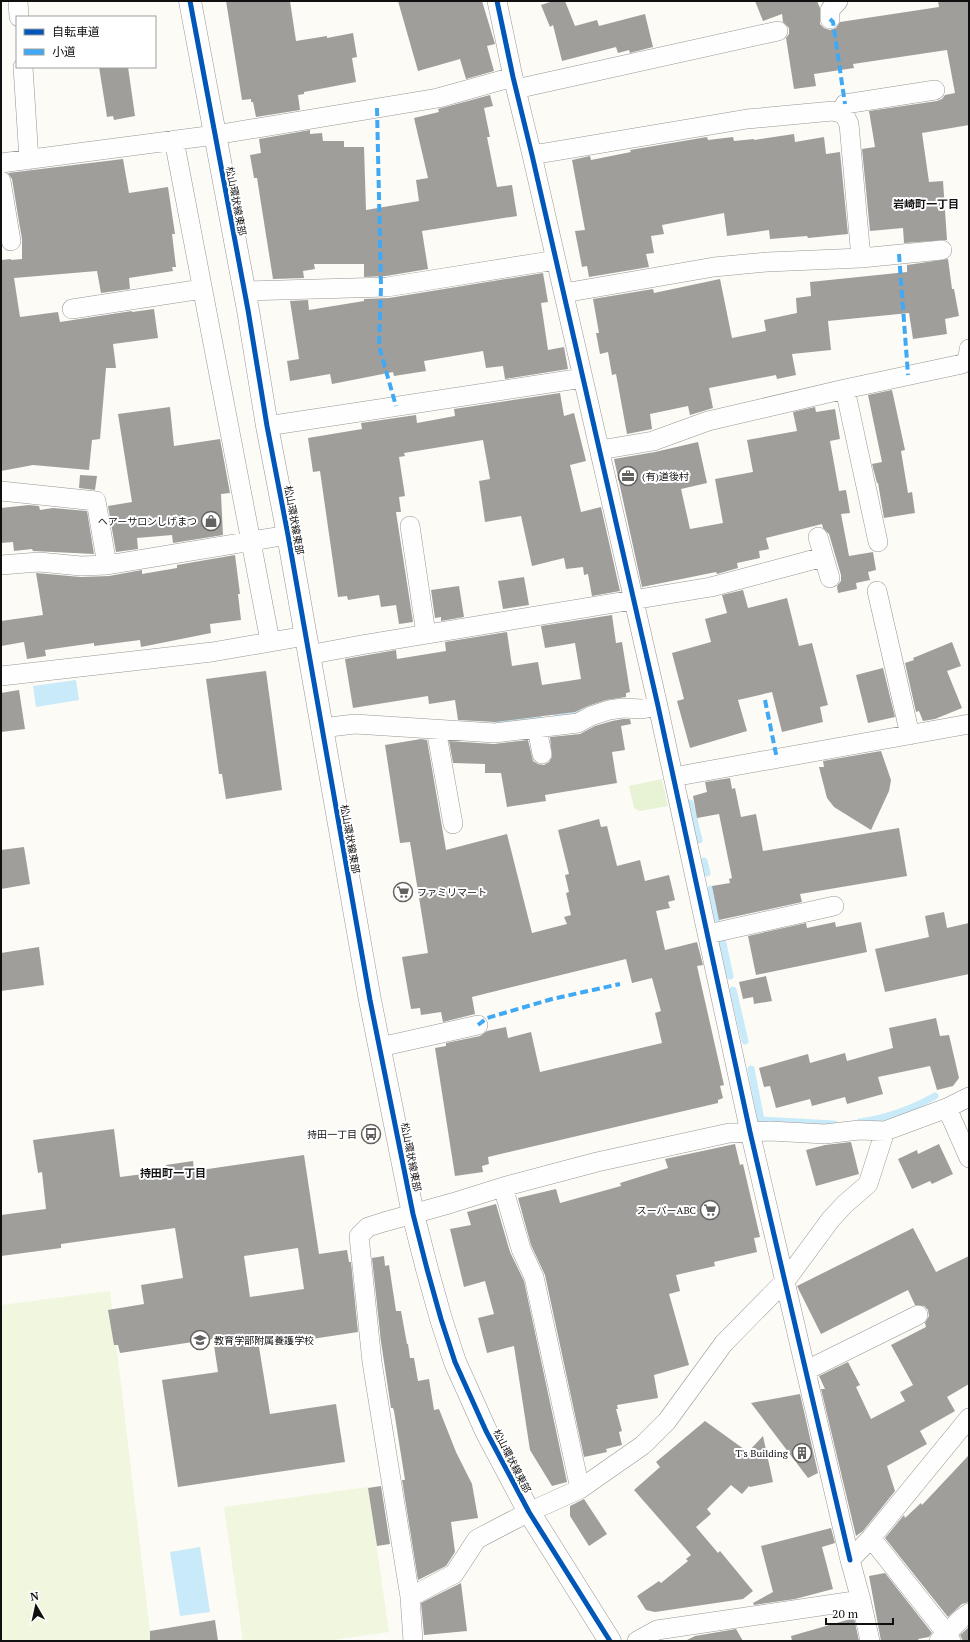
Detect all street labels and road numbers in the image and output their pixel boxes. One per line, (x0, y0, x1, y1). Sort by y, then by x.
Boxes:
street label: 松山環状線東部 (223, 165, 249, 237)
street label: 松山環状線東部 (282, 484, 306, 556)
street label: 松山環状線東部 (338, 803, 362, 875)
street label: 松山環状線東部 (398, 1121, 424, 1193)
street label: 松山環状線東部 (490, 1427, 534, 1495)

